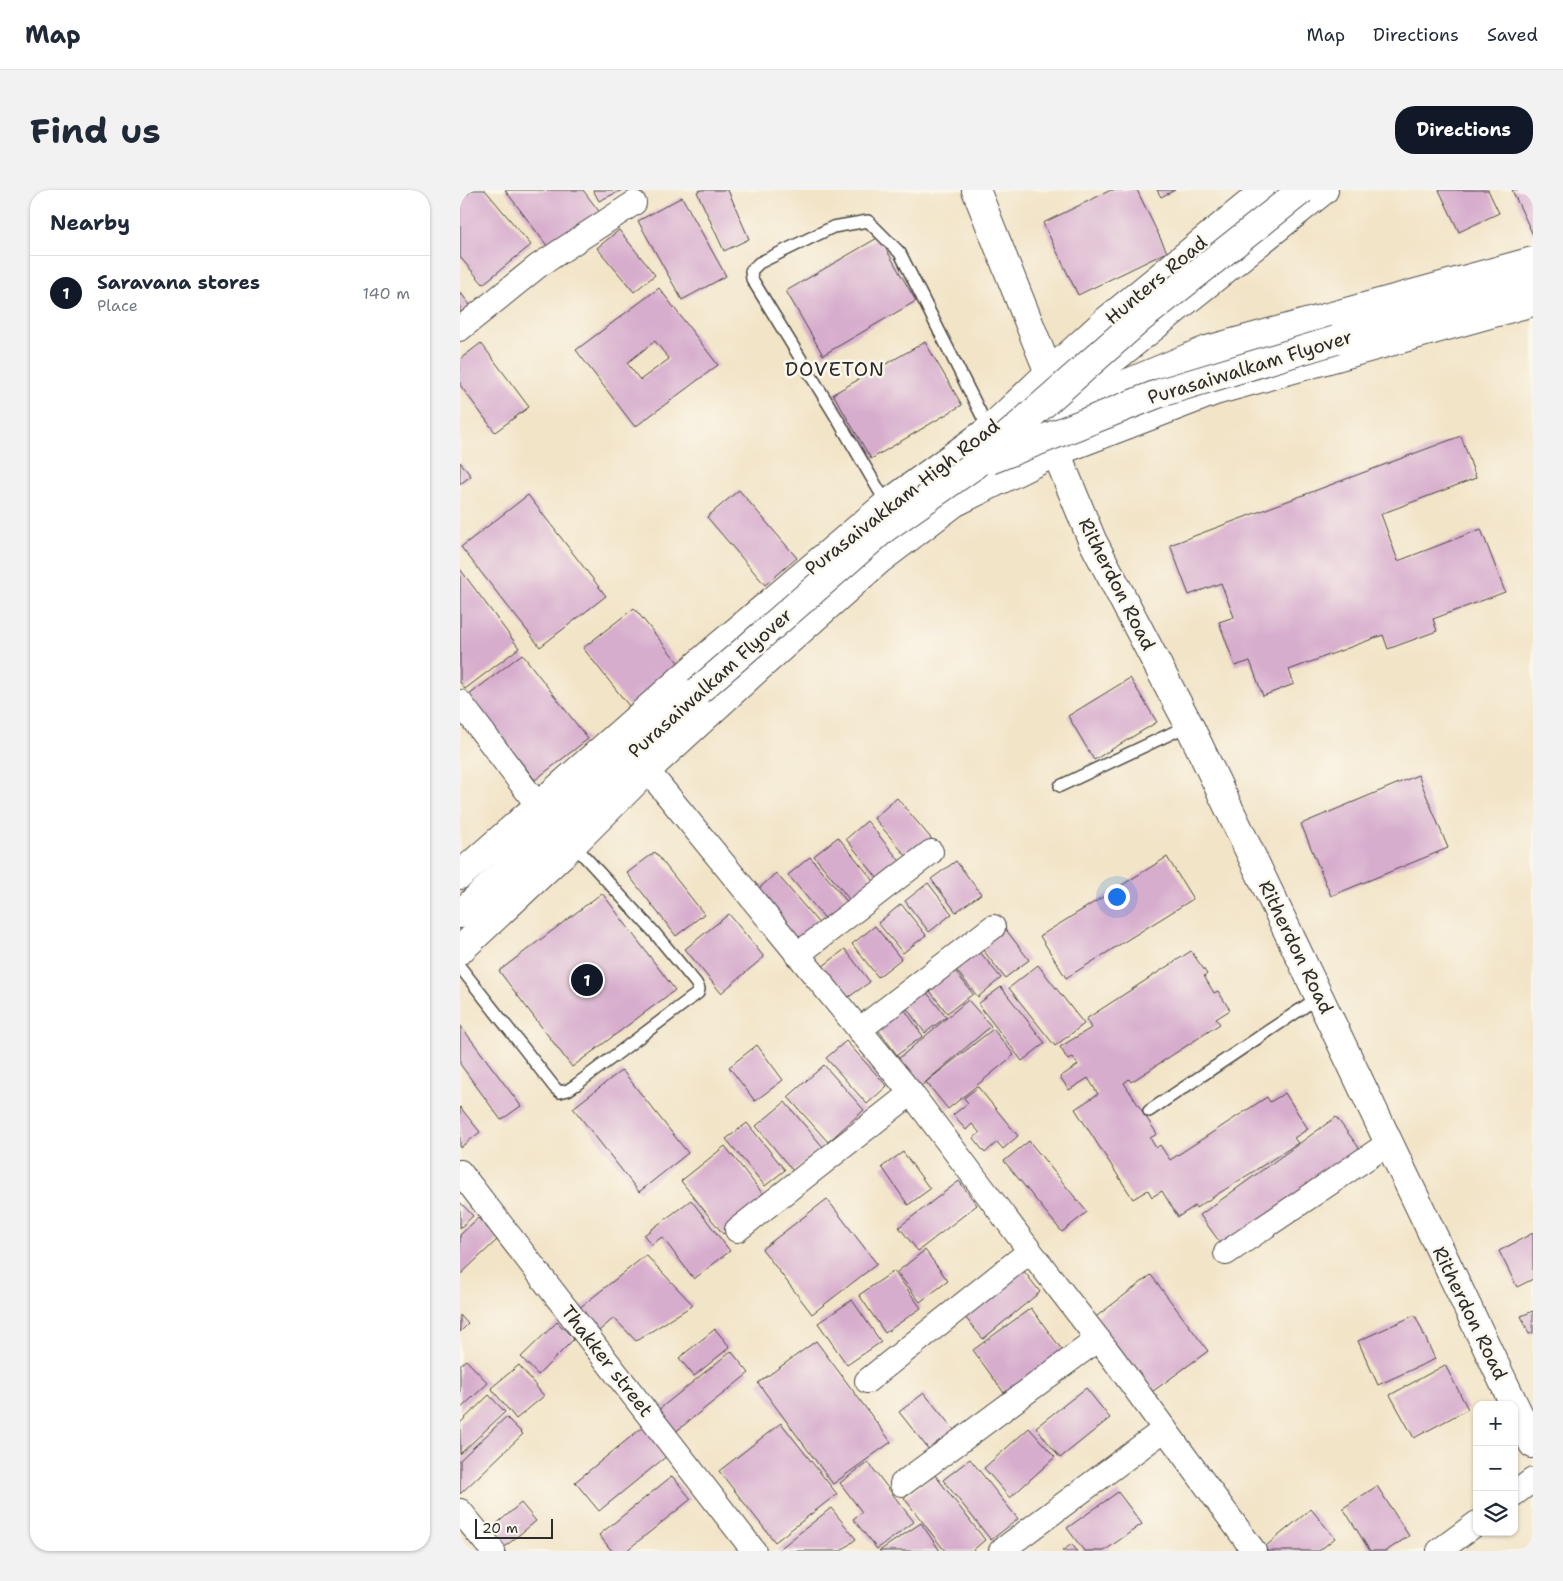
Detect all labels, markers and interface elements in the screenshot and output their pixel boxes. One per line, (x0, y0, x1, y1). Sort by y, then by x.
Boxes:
text: Map (25, 19, 81, 51)
text: Map (1307, 23, 1345, 47)
text: Directions (1373, 23, 1459, 47)
text: Saved (1487, 23, 1538, 47)
button: Directions (1395, 106, 1533, 154)
text: Find us (30, 107, 161, 154)
text: Nearby (50, 209, 130, 237)
street label: Hunters Road (1100, 230, 1212, 330)
text: Saravana stores (97, 270, 260, 295)
text: 1 (62, 283, 70, 304)
text: 140 m (363, 283, 410, 304)
text: Place (97, 295, 138, 316)
street label: Purasaiwalkam Flyover (1145, 324, 1355, 410)
district label: DOVETON (785, 356, 885, 382)
street label: Purasaivakkam High Road (799, 413, 1005, 581)
street label: Ritherdon Road (1073, 513, 1161, 655)
street label: Purasaiwalkam Flyover (623, 602, 797, 764)
street label: Ritherdon Road (1253, 876, 1339, 1018)
your location (1104, 884, 1130, 910)
pin: 1 (571, 961, 603, 999)
street label: Ritherdon Road (1427, 1242, 1513, 1384)
street label: Thakker street (555, 1300, 659, 1422)
map controls (1473, 1401, 1518, 1536)
button: + (1473, 1401, 1518, 1446)
button: − (1473, 1446, 1518, 1491)
button: layers (1473, 1491, 1518, 1536)
scale bar (475, 1516, 552, 1539)
text: 20 m (482, 1519, 518, 1537)

